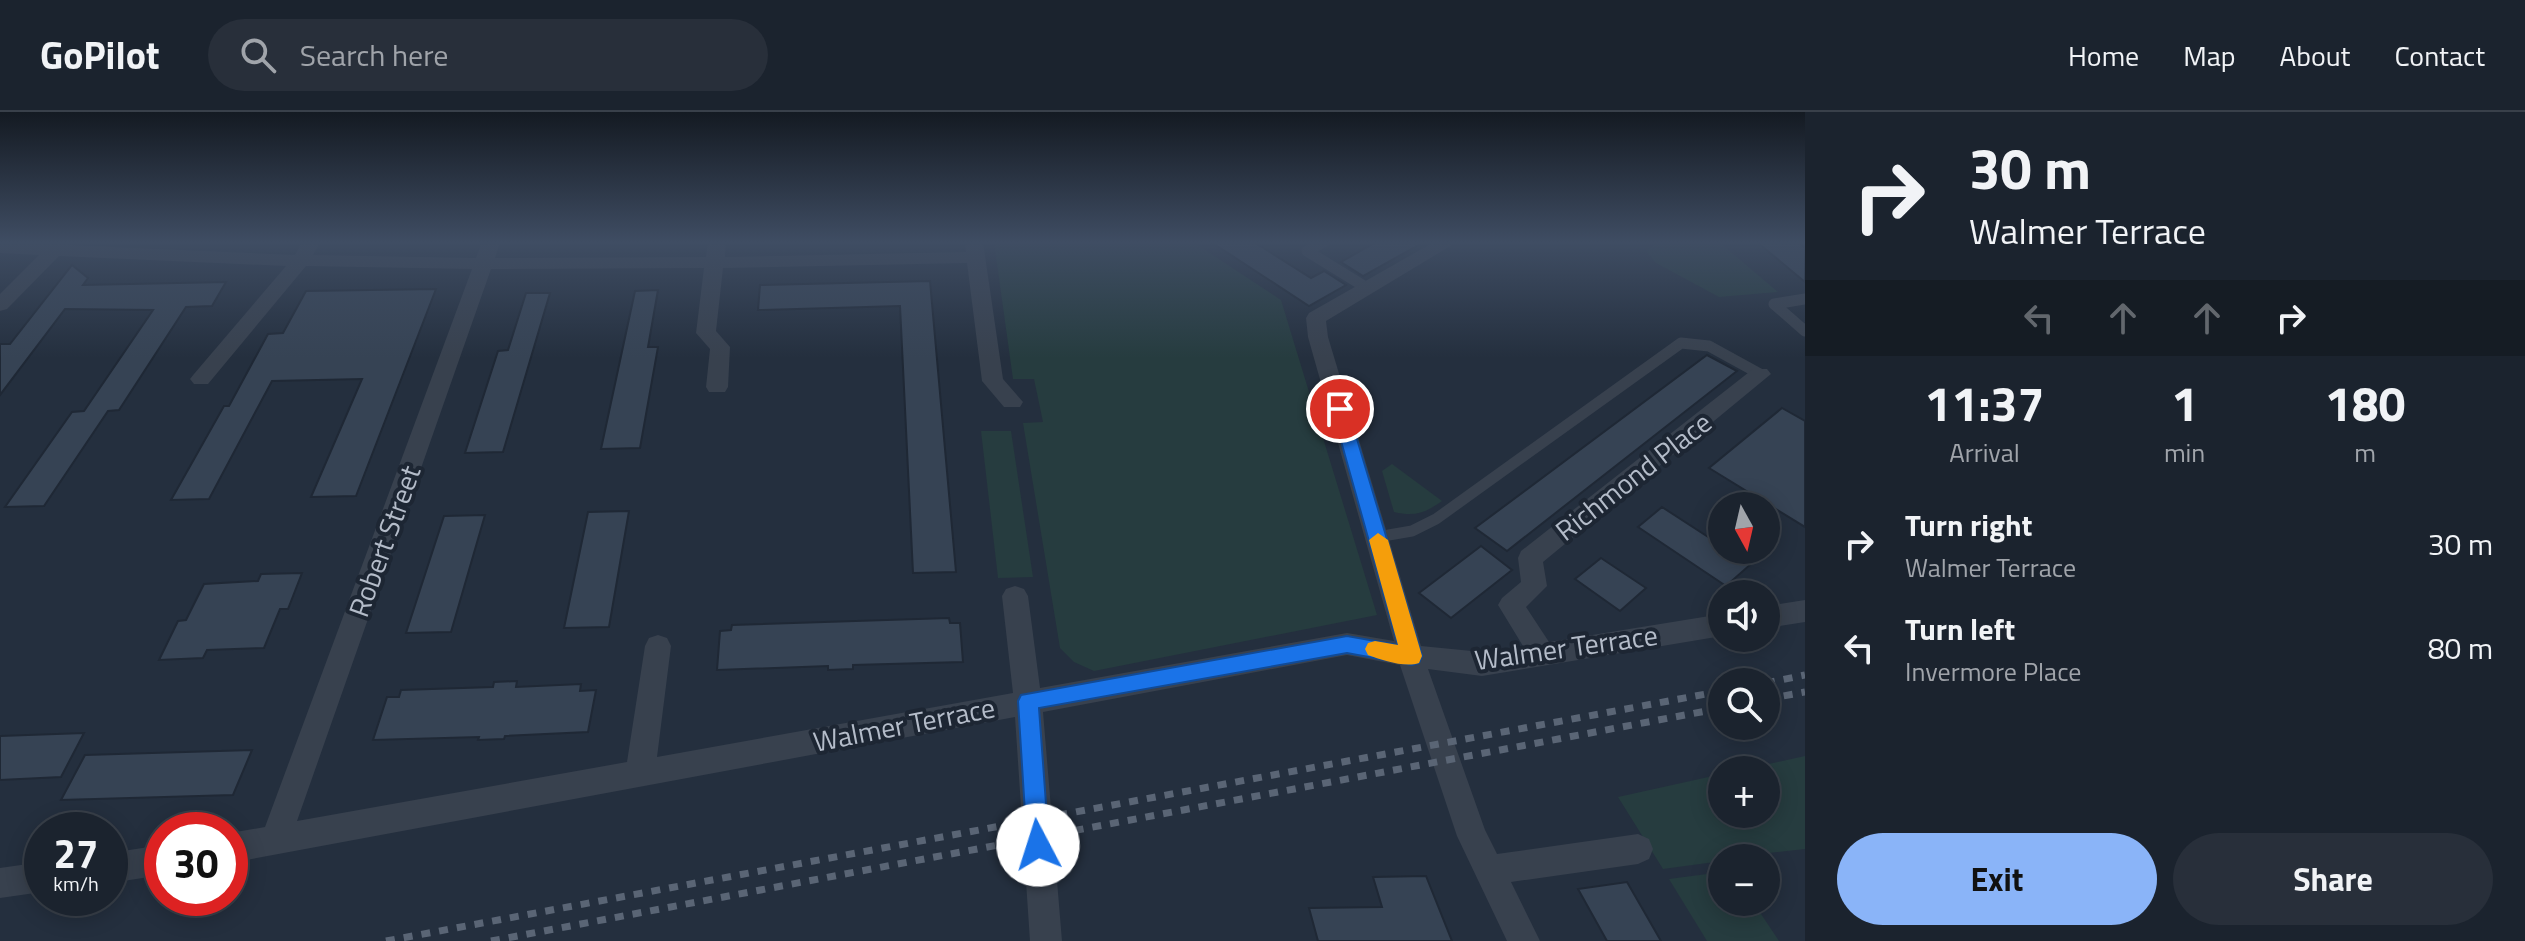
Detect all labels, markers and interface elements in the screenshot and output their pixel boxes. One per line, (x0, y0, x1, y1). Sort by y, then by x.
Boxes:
search box (208, 19, 768, 91)
text: GoPilot (40, 26, 160, 84)
text: Search here (300, 32, 449, 78)
icon: search (236, 33, 280, 77)
text: Home (2068, 34, 2139, 77)
text: Map (2183, 34, 2236, 77)
text: About (2280, 34, 2350, 77)
text: Contact (2394, 34, 2485, 77)
text: 30 m (1969, 126, 2091, 211)
icon: right (1837, 144, 1941, 248)
text: Walmer Terrace (1969, 203, 2206, 258)
icon: left (2017, 296, 2061, 340)
icon: ahead (2101, 296, 2145, 340)
icon: ahead (2185, 296, 2229, 340)
icon: right (2269, 296, 2313, 340)
text: 11:37 (1925, 367, 2044, 440)
text: 1 (2171, 367, 2198, 440)
text: 180 (2325, 367, 2405, 440)
pin (1306, 375, 1374, 443)
icon: arrive (1318, 387, 1362, 431)
street label: Richmond Place (1546, 401, 1720, 551)
text: Arrival (1949, 433, 2020, 472)
text: min (2164, 433, 2205, 472)
text: m (2354, 433, 2376, 472)
street label: Robert Street (337, 459, 431, 623)
north arrow (1708, 492, 1780, 564)
map controls (1708, 492, 1780, 916)
text: Turn right (1905, 502, 2033, 548)
text: 30 m (2428, 521, 2493, 567)
icon: right (1837, 522, 1881, 566)
text: Walmer Terrace (1905, 548, 2076, 587)
button: sound (1708, 580, 1780, 652)
text: Turn left (1905, 606, 2015, 652)
street label: Walmer Terrace (1472, 613, 1660, 681)
text: 80 m (2428, 625, 2493, 671)
icon: left (1837, 626, 1881, 670)
text: Invermore Place (1905, 652, 2081, 691)
button: search (1708, 668, 1780, 740)
street label: Walmer Terrace (809, 685, 999, 763)
button: + (1708, 756, 1780, 828)
position arrow (996, 803, 1080, 887)
speed limit sign: 30 (144, 812, 248, 916)
text: 27 (54, 823, 98, 884)
button: Exit (1837, 833, 2157, 925)
button: Share (2173, 833, 2493, 925)
button: − (1708, 844, 1780, 916)
text: km/h (53, 868, 99, 899)

